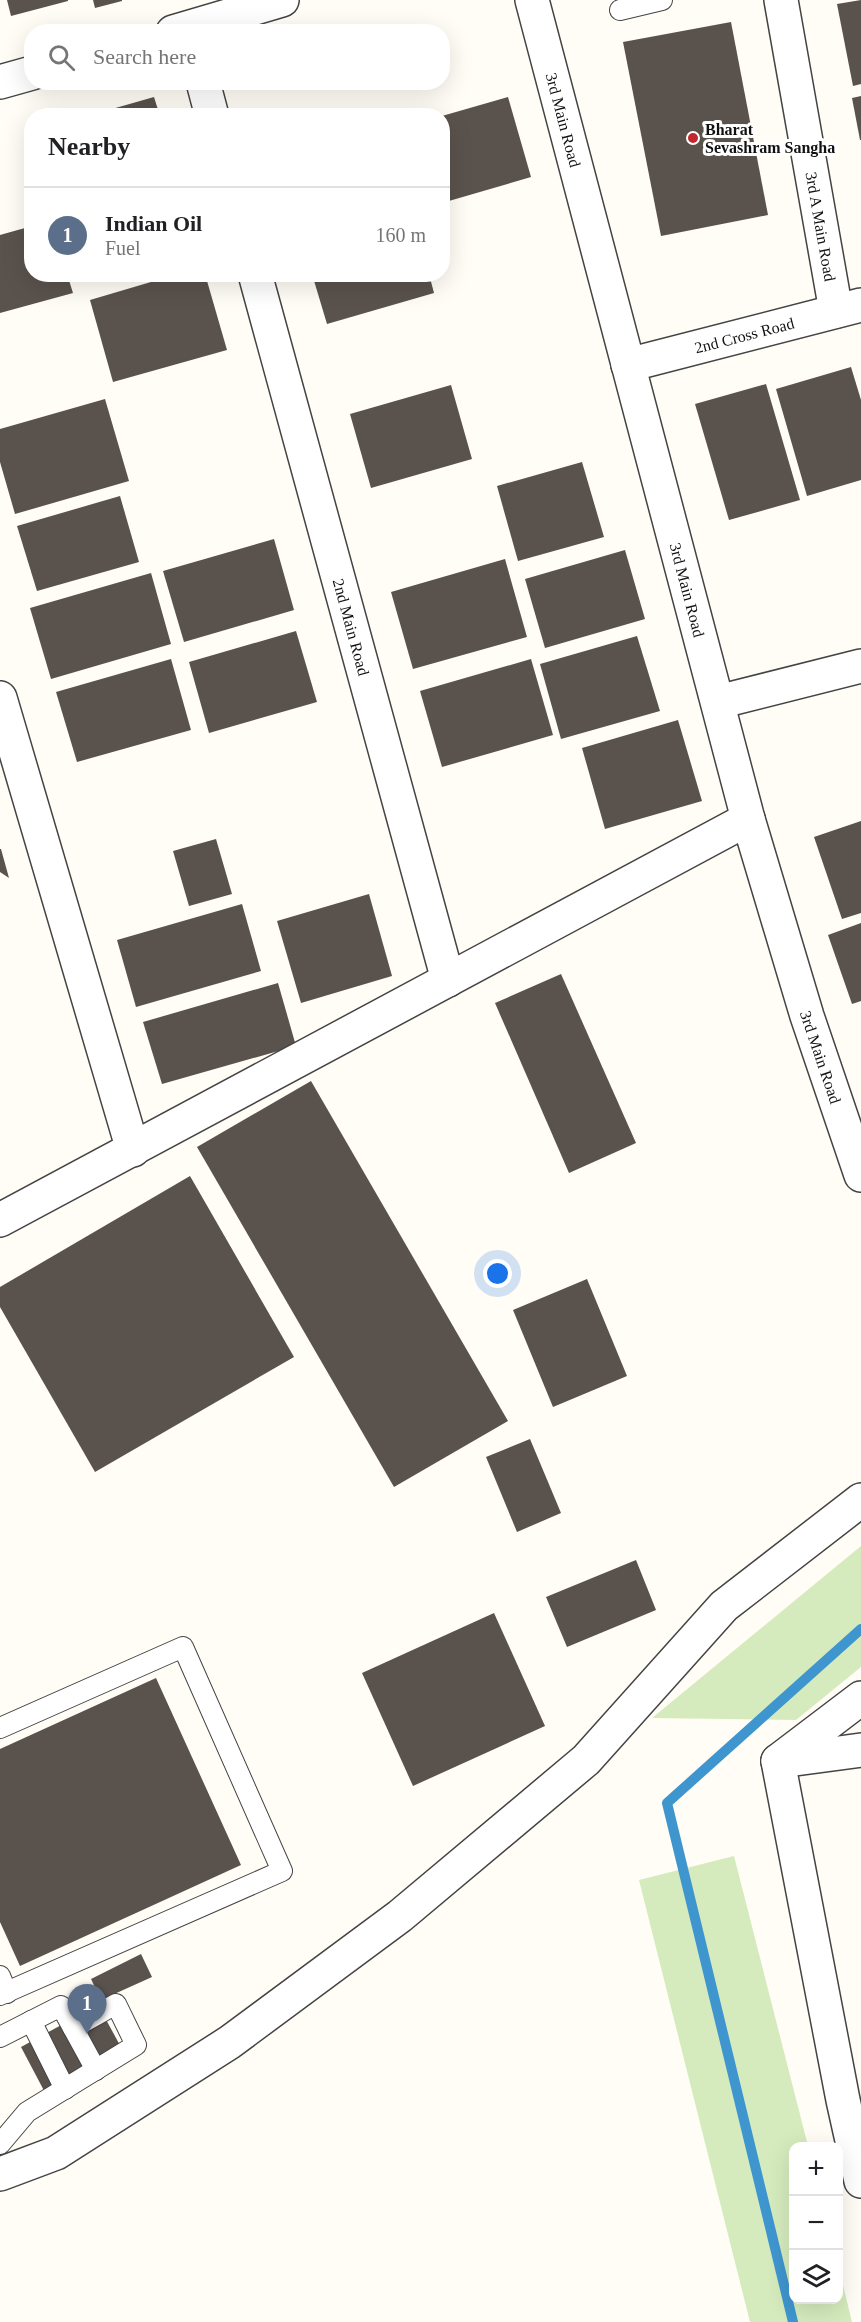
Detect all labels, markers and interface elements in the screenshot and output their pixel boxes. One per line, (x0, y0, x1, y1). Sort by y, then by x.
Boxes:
search box (24, 24, 450, 90)
icon: search (45, 41, 78, 74)
text: Search here (93, 44, 196, 69)
street label: 3rd Main Road (543, 71, 584, 169)
place label: Bharat Sevashram Sangha (705, 121, 835, 157)
marker: Bharat Sevashram Sangha (686, 131, 700, 145)
text: Nearby (48, 132, 130, 161)
street label: 3rd A Main Road (803, 171, 839, 283)
text: Indian Oil (105, 211, 202, 236)
text: 1 (63, 224, 73, 246)
text: 160 m (375, 224, 426, 246)
text: Fuel (105, 237, 141, 259)
street label: 2nd Cross Road (693, 315, 796, 357)
street label: 3rd Main Road (667, 541, 708, 639)
street label: 2nd Main Road (330, 577, 372, 677)
street label: 3rd Main Road (797, 1009, 844, 1106)
your location (483, 1259, 512, 1288)
pin: 1 (68, 1984, 106, 2034)
map controls (789, 2142, 843, 2304)
button: + (789, 2142, 843, 2196)
button: − (789, 2196, 843, 2250)
button: layers (789, 2250, 843, 2304)

